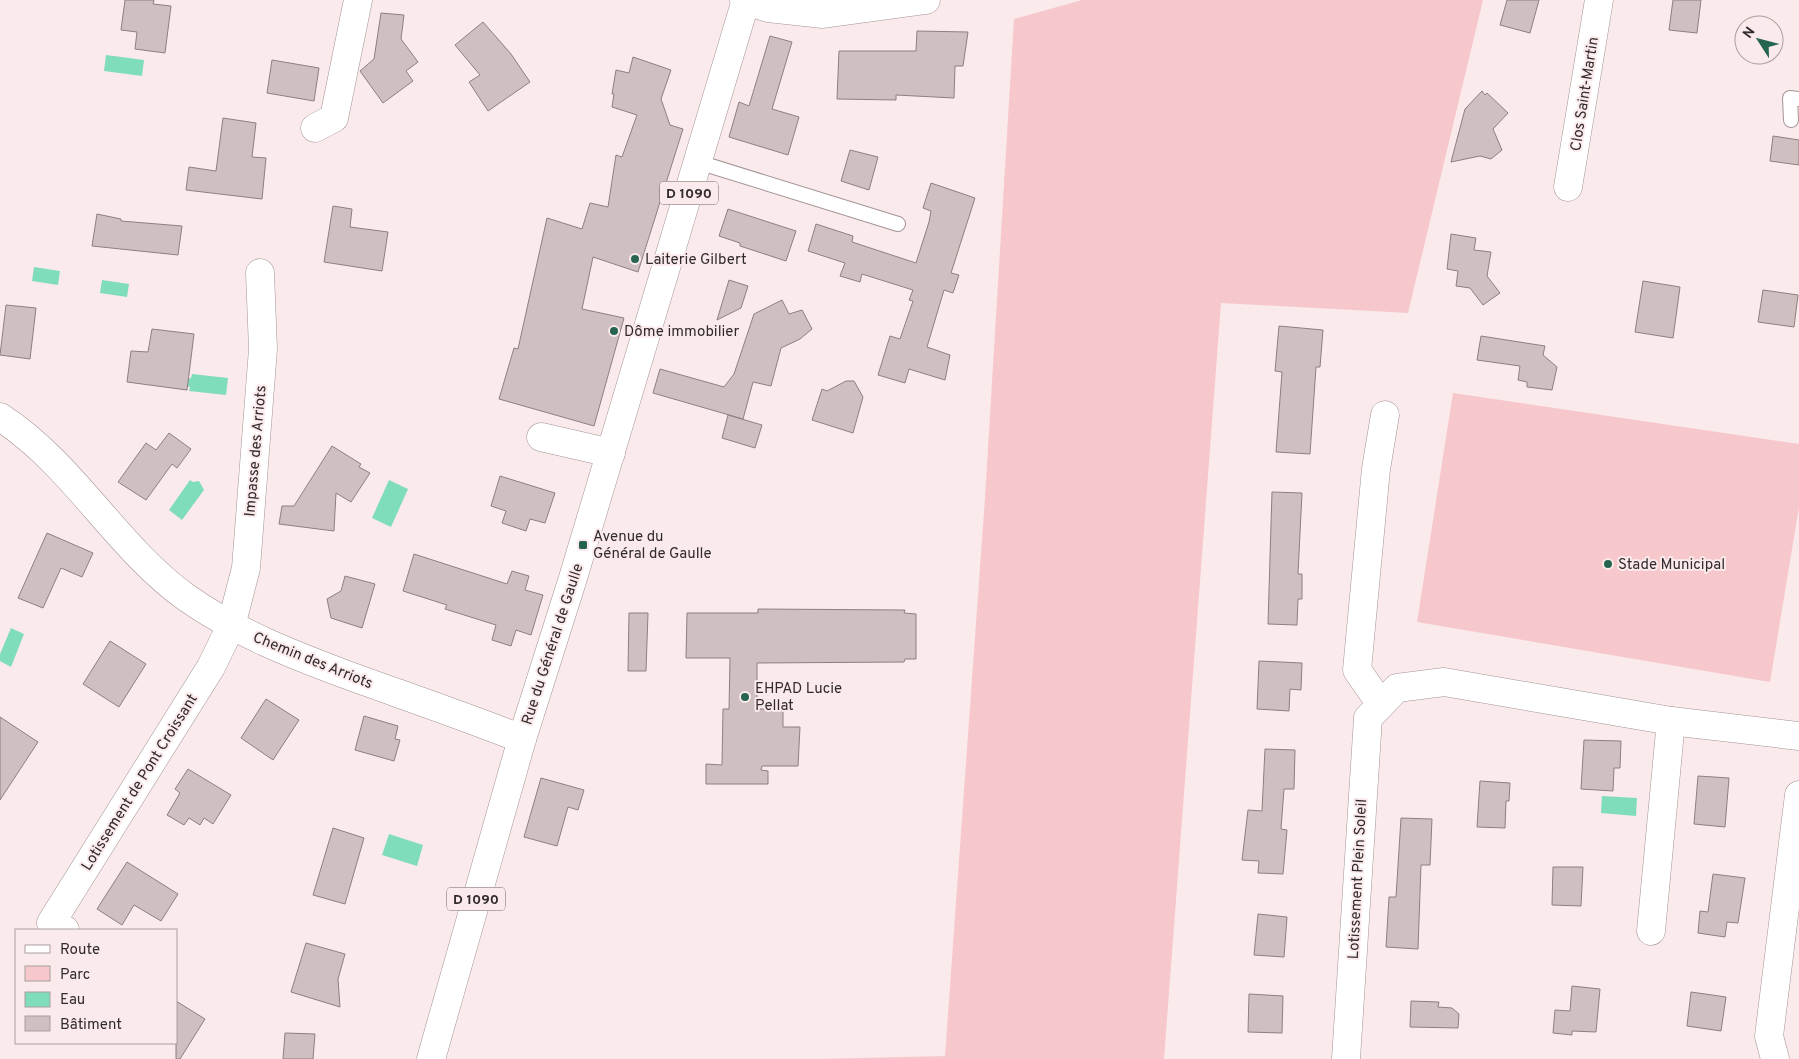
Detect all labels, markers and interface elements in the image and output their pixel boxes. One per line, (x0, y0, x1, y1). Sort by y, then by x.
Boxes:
north arrow (1734, 15, 1784, 65)
text: N (1740, 24, 1760, 42)
street label: Clos Saint-Martin (1567, 36, 1604, 153)
road number: D 1090 (660, 182, 718, 204)
place label: Laiterie Gilbert (645, 251, 747, 270)
marker: Laiterie Gilbert (629, 253, 641, 265)
place label: Dôme immobilier (624, 323, 740, 342)
marker: Dôme immobilier (608, 325, 620, 337)
street label: Impasse des Arriots (241, 385, 272, 518)
place label: Avenue du Général de Gaulle (593, 528, 712, 564)
marker: Avenue du Général de Gaulle (577, 539, 589, 551)
place label: Stade Municipal (1618, 556, 1725, 575)
marker: Stade Municipal (1602, 558, 1614, 570)
street label: Rue du Général de Gaulle (518, 561, 589, 728)
street label: Chemin des Arriots (250, 629, 375, 694)
place label: EHPAD Lucie Pellat (755, 680, 842, 716)
street label: Lotissement de Pont Croissant (78, 691, 203, 875)
marker: EHPAD Lucie Pellat (739, 691, 751, 703)
street label: Lotissement Plein Soleil (1345, 798, 1372, 960)
road number: D 1090 (447, 888, 505, 911)
legend (15, 929, 178, 1044)
text: Route (60, 941, 100, 960)
text: Parc (60, 966, 90, 985)
text: Eau (60, 991, 85, 1010)
text: Bâtiment (60, 1016, 122, 1035)

